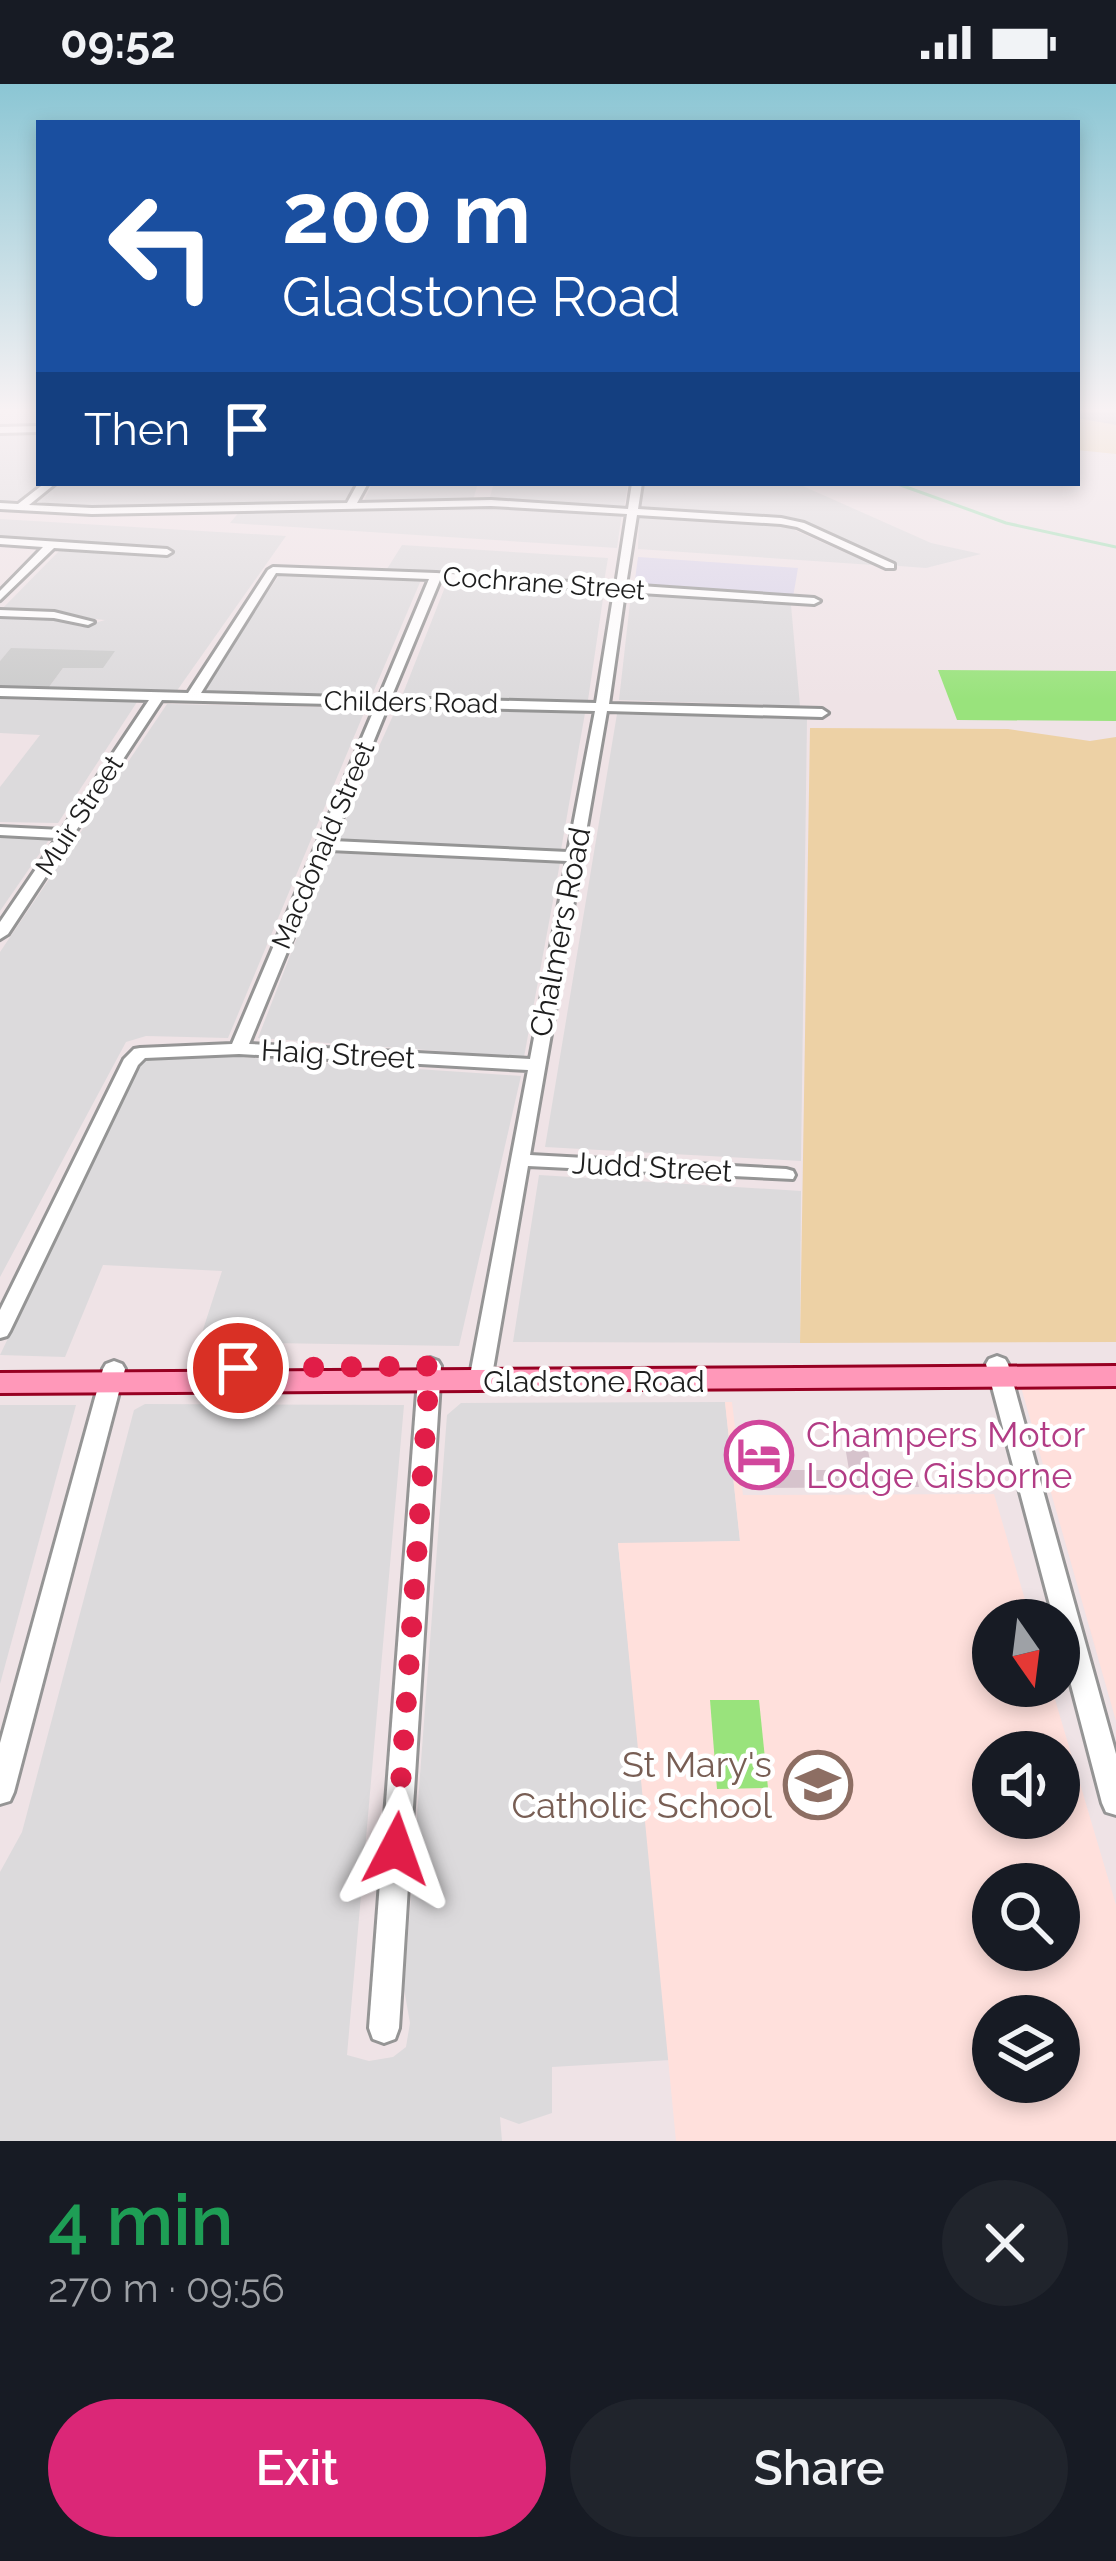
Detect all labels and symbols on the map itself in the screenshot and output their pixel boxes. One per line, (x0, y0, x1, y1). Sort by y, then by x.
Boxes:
street label: Cochrane Street (442, 560, 646, 606)
street label: Childers Road (324, 685, 498, 719)
street label: Macdonald Street (265, 737, 381, 953)
street label: Muir Street (29, 749, 129, 881)
street label: Chalmers Road (523, 824, 597, 1040)
street label: Haig Street (260, 1032, 416, 1076)
street label: Judd Street (571, 1145, 733, 1189)
pin (187, 1317, 289, 1419)
street label: Gladstone Road (483, 1364, 705, 1399)
place label: Champers Motor Lodge Gisborne (806, 1413, 1086, 1496)
hotel icon: Champers Motor Lodge Gisborne (724, 1420, 794, 1490)
north arrow (972, 1599, 1080, 1707)
place label: St Mary's Catholic School (512, 1743, 772, 1826)
school or university icon: St Mary's Catholic School (783, 1750, 853, 1820)
position arrow (333, 1786, 459, 1912)

